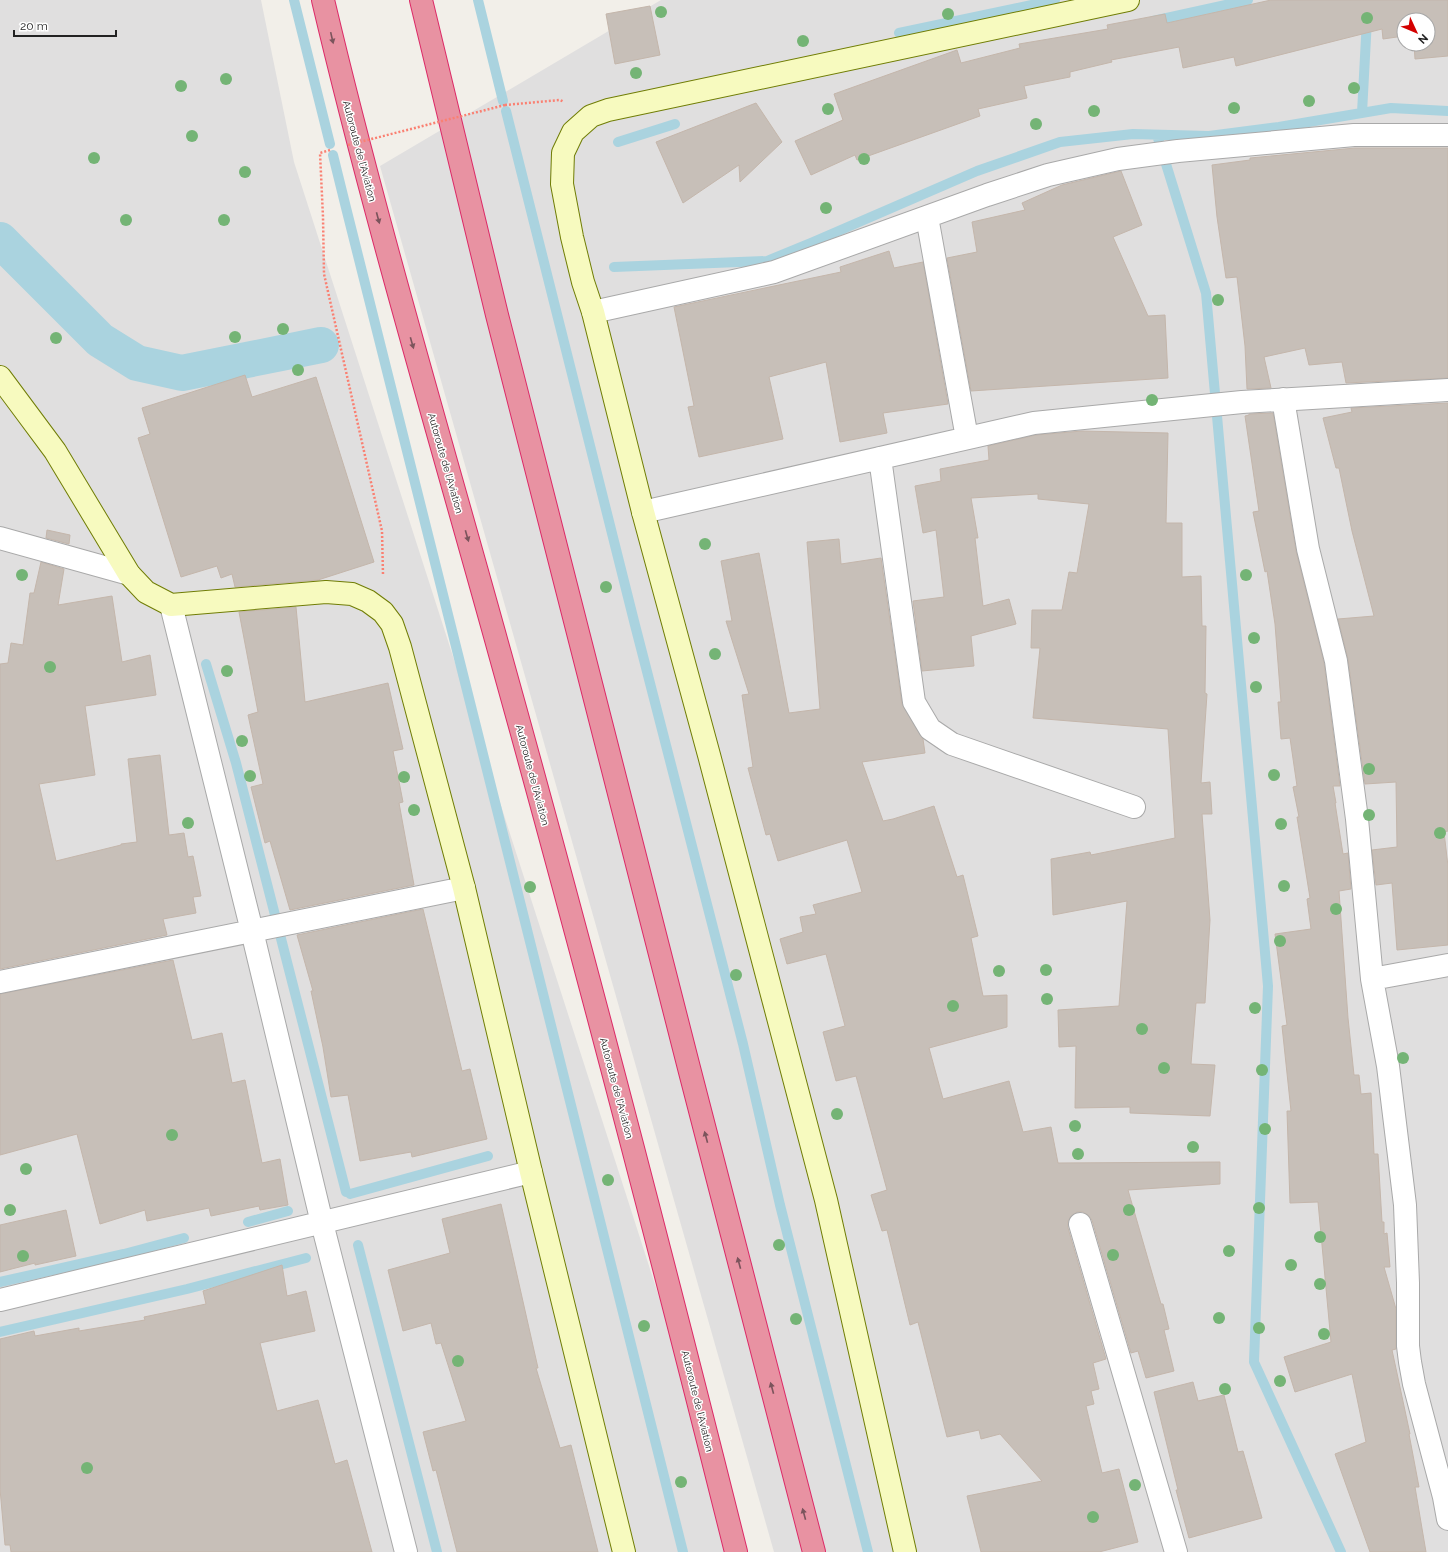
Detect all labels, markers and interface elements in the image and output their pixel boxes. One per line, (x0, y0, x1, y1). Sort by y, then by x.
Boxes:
scale bar (14, 12, 116, 38)
north arrow (1396, 12, 1436, 52)
text: 20 m (20, 19, 48, 33)
text: N (1415, 31, 1430, 46)
one-way arrow (329, 32, 335, 44)
street label: Autoroute de l'Aviation (341, 100, 378, 203)
one-way arrow (375, 212, 381, 224)
one-way arrow (410, 337, 416, 350)
street label: Autoroute de l'Aviation (426, 412, 465, 515)
one-way arrow (464, 530, 470, 542)
street label: Autoroute de l'Aviation (514, 724, 551, 827)
street label: Autoroute de l'Aviation (598, 1037, 635, 1140)
one-way arrow (703, 1131, 709, 1143)
one-way arrow (736, 1256, 742, 1268)
street label: Autoroute de l'Aviation (680, 1349, 715, 1453)
one-way arrow (769, 1382, 775, 1394)
one-way arrow (801, 1508, 807, 1520)

